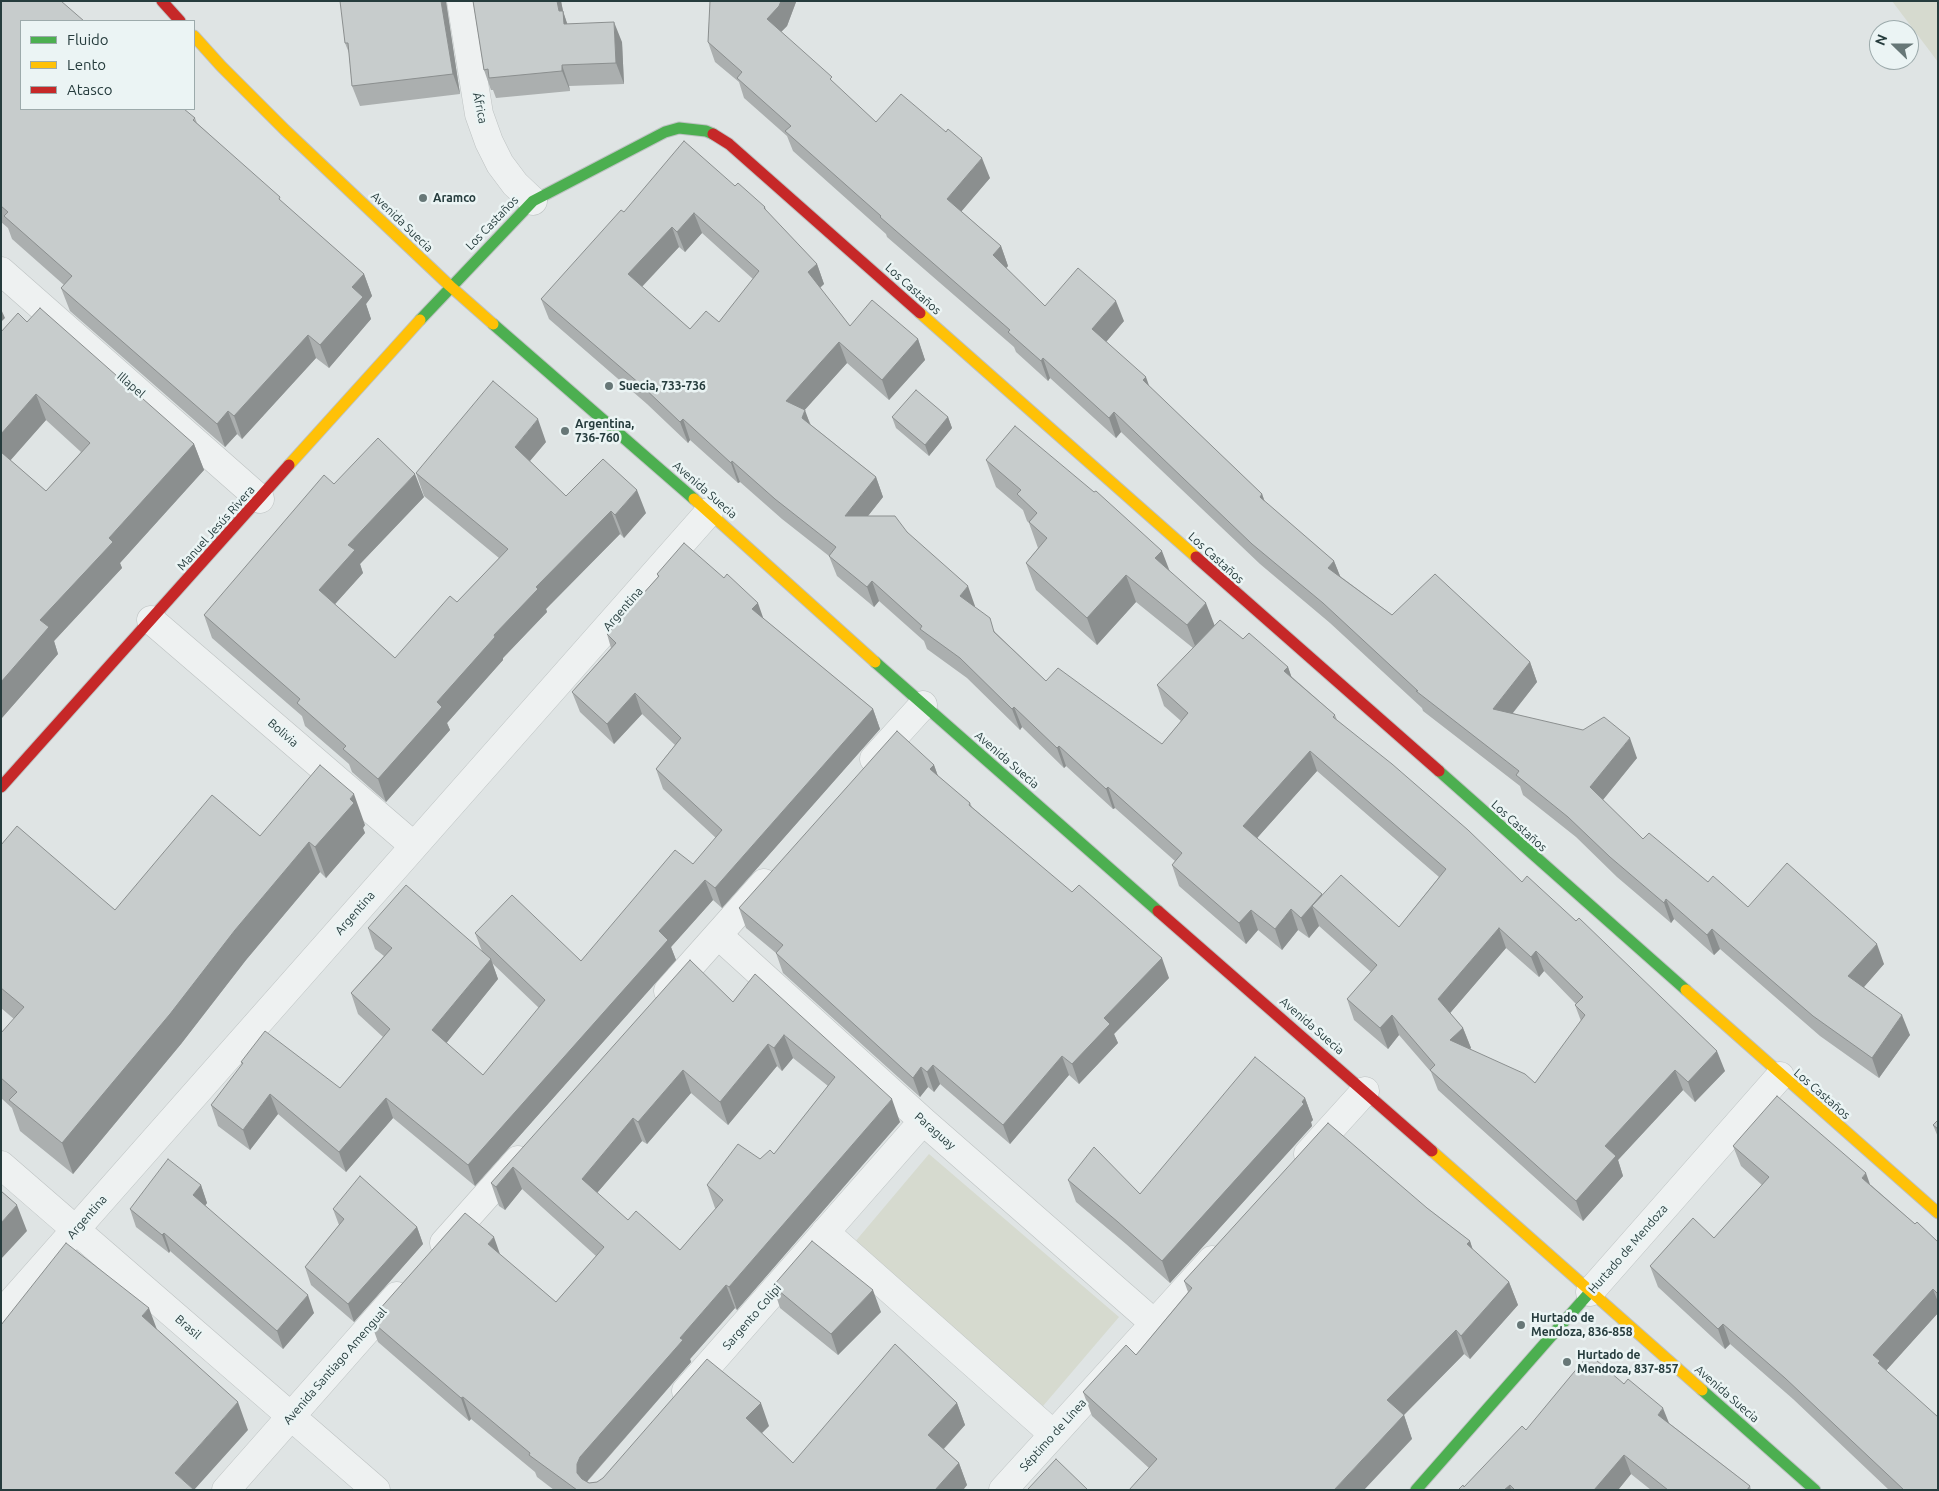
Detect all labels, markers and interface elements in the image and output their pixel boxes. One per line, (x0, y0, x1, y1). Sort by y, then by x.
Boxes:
legend (20, 20, 195, 110)
north arrow (1869, 20, 1919, 70)
text: Fluido (67, 31, 109, 48)
text: N (1872, 32, 1890, 48)
text: Lento (67, 56, 106, 73)
text: Atasco (67, 81, 113, 98)
street label: África (470, 91, 490, 125)
street label: Avenida Suecia (368, 189, 436, 255)
place label: Aramco (433, 191, 476, 205)
marker: Aramco (417, 192, 429, 204)
street label: Los Castaños (463, 193, 521, 253)
street label: Los Castaños (882, 260, 944, 318)
street label: Illapel (114, 369, 148, 401)
place label: Suecia, 733-736 (619, 379, 706, 393)
marker: Suecia, 733-736 (603, 380, 615, 392)
place label: Argentina, 736-760 (575, 417, 634, 445)
marker: Argentina, 736-760 (559, 425, 571, 437)
street label: Avenida Suecia (670, 458, 740, 522)
street label: Manuel Jesús Rivera (174, 483, 258, 573)
street label: Los Castaños (1185, 529, 1247, 587)
street label: Argentina (600, 584, 646, 634)
street label: Bolivia (265, 716, 301, 750)
street label: Avenida Suecia (972, 728, 1042, 792)
street label: Los Castaños (1488, 797, 1550, 855)
street label: Argentina (332, 888, 378, 938)
street label: Avenida Suecia (1277, 994, 1347, 1058)
street label: Los Castaños (1791, 1066, 1853, 1122)
street label: Paraguay (912, 1109, 958, 1153)
street label: Argentina (64, 1192, 110, 1242)
street label: Hurtado de Mendoza (1585, 1202, 1671, 1296)
street label: Sargento Colipi (720, 1281, 784, 1353)
street label: Avenida Santiago Amengual (280, 1305, 390, 1427)
place label: Hurtado de Mendoza, 836-858 (1531, 1311, 1632, 1339)
street label: Brasil (172, 1312, 204, 1342)
marker: Hurtado de Mendoza, 836-858 (1515, 1319, 1527, 1331)
place label: Hurtado de Mendoza, 837-857 (1577, 1348, 1678, 1376)
marker: Hurtado de Mendoza, 837-857 (1561, 1356, 1573, 1368)
street label: Avenida Suecia (1692, 1362, 1762, 1426)
street label: Séptimo de Línea (1017, 1396, 1089, 1474)

